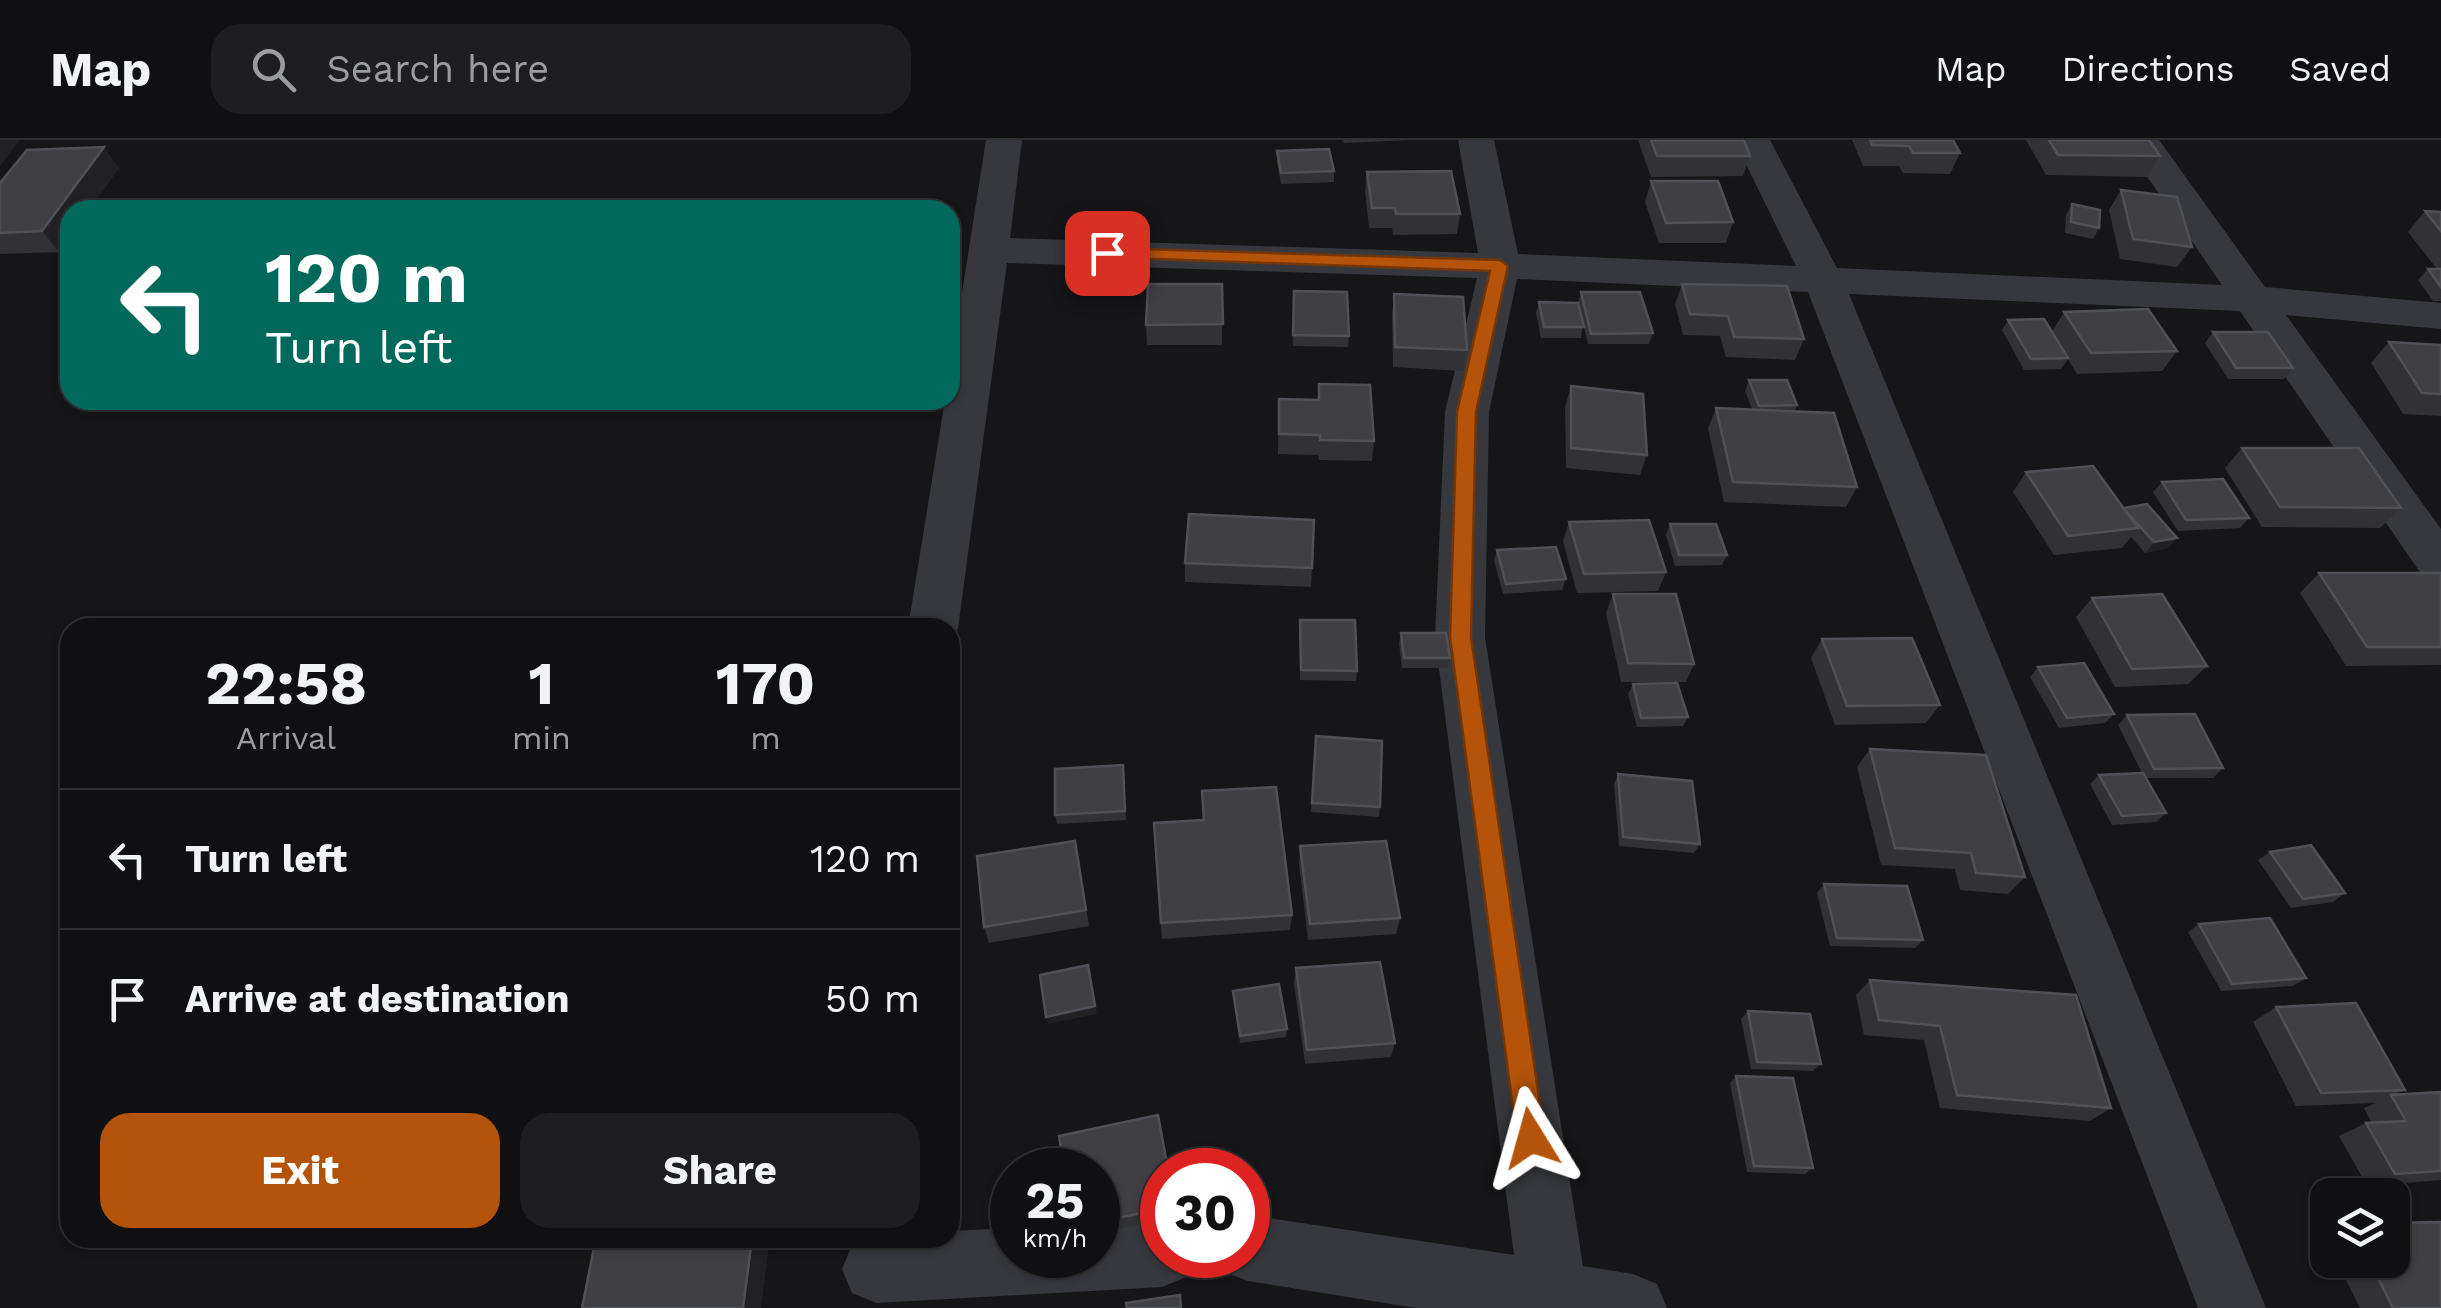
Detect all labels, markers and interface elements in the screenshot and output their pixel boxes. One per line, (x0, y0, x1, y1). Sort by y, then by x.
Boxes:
search box (211, 24, 911, 114)
text: Map (50, 41, 151, 98)
icon: search (246, 42, 301, 97)
text: Search here (326, 47, 549, 91)
text: Map (1935, 48, 2006, 90)
text: Directions (2061, 48, 2234, 90)
text: Saved (2289, 48, 2391, 90)
pin (1065, 211, 1150, 296)
icon: arrive (1080, 226, 1135, 281)
text: 120 m (265, 237, 468, 319)
icon: left (100, 240, 230, 370)
text: Turn left (265, 321, 452, 374)
text: 22:58 (205, 648, 367, 719)
text: 1 (528, 648, 554, 719)
text: 170 (716, 648, 815, 719)
text: Arrival (236, 719, 336, 757)
text: min (512, 719, 571, 757)
text: m (750, 719, 781, 757)
icon: left (100, 832, 155, 887)
text: Turn left (185, 837, 347, 881)
text: 120 m (810, 837, 920, 881)
icon: arrive (100, 972, 155, 1027)
text: Arrive at destination (185, 977, 570, 1021)
text: 50 m (825, 977, 920, 1021)
position arrow (1479, 1086, 1583, 1190)
button: Exit (100, 1113, 500, 1228)
button: Share (520, 1113, 920, 1228)
speed limit sign: 30 (1140, 1148, 1270, 1278)
text: 25 (1026, 1171, 1084, 1230)
map controls (2310, 1178, 2410, 1278)
button: layers (2310, 1178, 2410, 1278)
text: km/h (1023, 1224, 1087, 1253)

